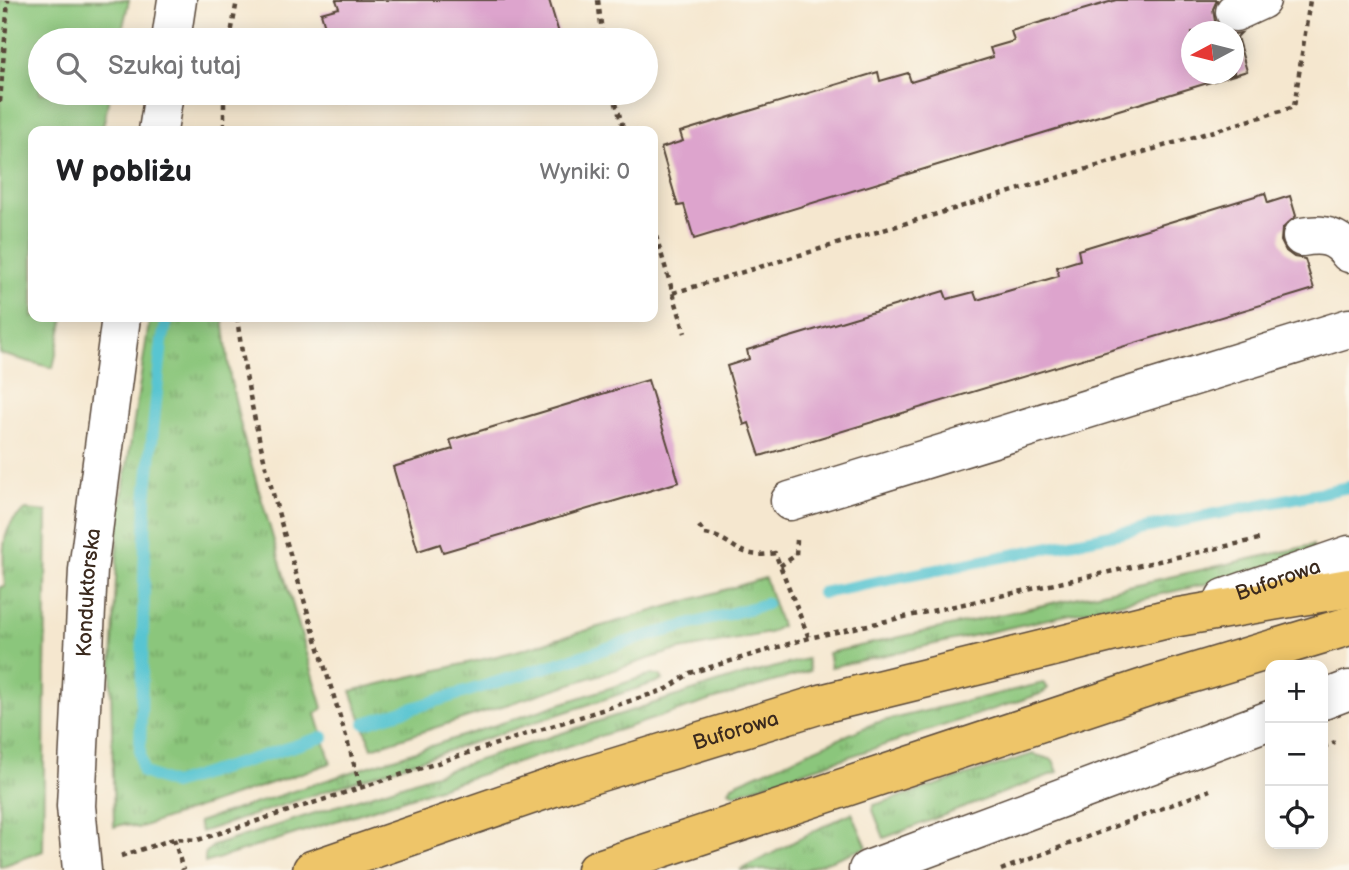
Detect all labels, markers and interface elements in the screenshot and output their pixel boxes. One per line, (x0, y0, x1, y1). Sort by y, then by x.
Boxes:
north arrow (1181, 21, 1244, 84)
search box (28, 28, 658, 105)
icon: search (52, 48, 90, 86)
text: Szukaj tutaj (108, 51, 241, 82)
text: W pobliżu (56, 154, 192, 190)
text: Wyniki: 0 (539, 158, 630, 186)
street label: Konduktorska (71, 527, 106, 658)
street label: Buforowa (1232, 553, 1324, 606)
map controls (1265, 660, 1328, 849)
button: + (1265, 660, 1328, 723)
street label: Buforowa (690, 705, 782, 755)
button: − (1265, 723, 1328, 786)
button: locate (1265, 786, 1328, 849)

